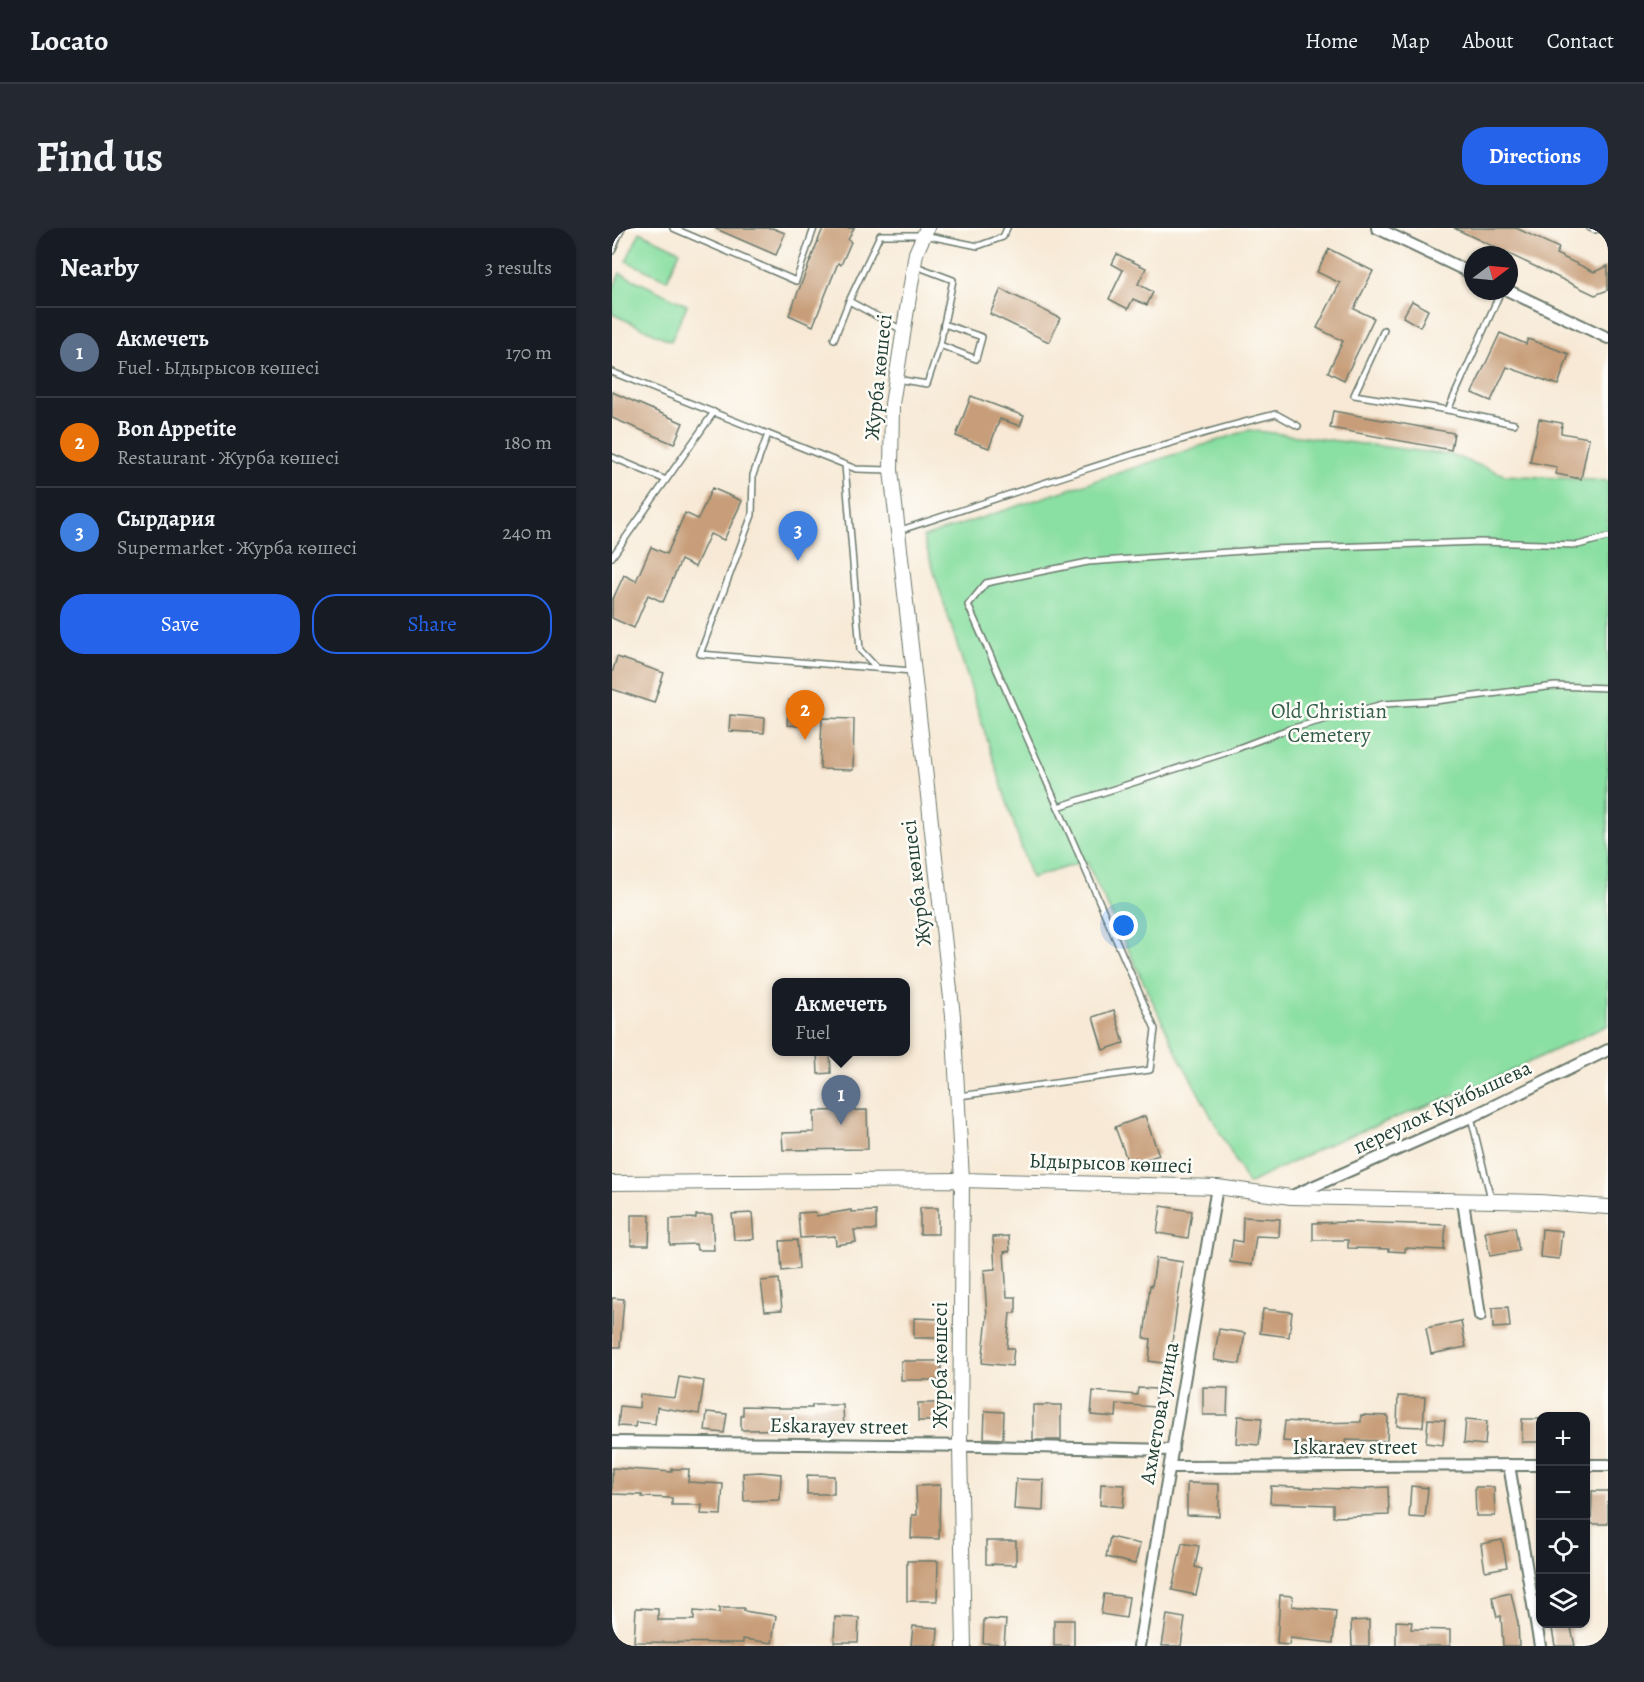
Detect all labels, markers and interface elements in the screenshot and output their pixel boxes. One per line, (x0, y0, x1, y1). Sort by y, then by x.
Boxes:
text: Locato (30, 22, 108, 60)
text: Home (1305, 27, 1358, 55)
text: Map (1391, 27, 1429, 55)
text: About (1462, 27, 1514, 55)
text: Contact (1547, 27, 1614, 55)
button: Directions (1462, 127, 1608, 185)
text: Find us (36, 128, 163, 185)
north arrow (1464, 246, 1518, 300)
text: Nearby (60, 250, 139, 285)
text: 3 results (485, 254, 552, 281)
street label: Журба көшесі (857, 312, 899, 442)
text: Акмечеть (117, 324, 209, 354)
text: 1 (76, 339, 83, 366)
text: 170 m (506, 339, 552, 366)
text: Fuel · Ыдырысов көшесі (117, 354, 320, 381)
text: Bon Appetite (117, 414, 237, 444)
text: 2 (75, 429, 84, 456)
text: 180 m (504, 429, 552, 456)
text: Restaurant · Журба көшесі (117, 444, 339, 471)
text: Сырдария (117, 504, 215, 534)
pin: 3 (778, 512, 818, 561)
text: 3 (75, 519, 84, 546)
text: 240 m (502, 519, 552, 546)
text: Supermarket · Журба көшесі (117, 534, 357, 561)
button: Save (60, 594, 300, 654)
button: Share (312, 594, 552, 654)
pin: 2 (786, 690, 824, 740)
park label: Old Christian Cemetery (1271, 697, 1387, 749)
street label: Журба көшесі (894, 818, 938, 948)
your location (1109, 911, 1138, 940)
popup (772, 978, 910, 1056)
text: Акмечеть (795, 989, 887, 1019)
text: Fuel (795, 1019, 830, 1046)
street label: переулок Куйбышева (1348, 1053, 1536, 1161)
pin: 1 (822, 1076, 860, 1125)
street label: Ыдырысов көшесі (1029, 1146, 1193, 1180)
street label: Журба көшесі (926, 1301, 954, 1428)
street label: Ахметова улица (1133, 1340, 1185, 1487)
street label: Eskarayev street (769, 1411, 909, 1441)
map controls (1536, 1412, 1590, 1628)
button: + (1536, 1412, 1590, 1466)
street label: Iskaraev street (1293, 1433, 1418, 1461)
button: − (1536, 1466, 1590, 1520)
button: locate (1536, 1520, 1590, 1574)
button: layers (1536, 1574, 1590, 1628)

